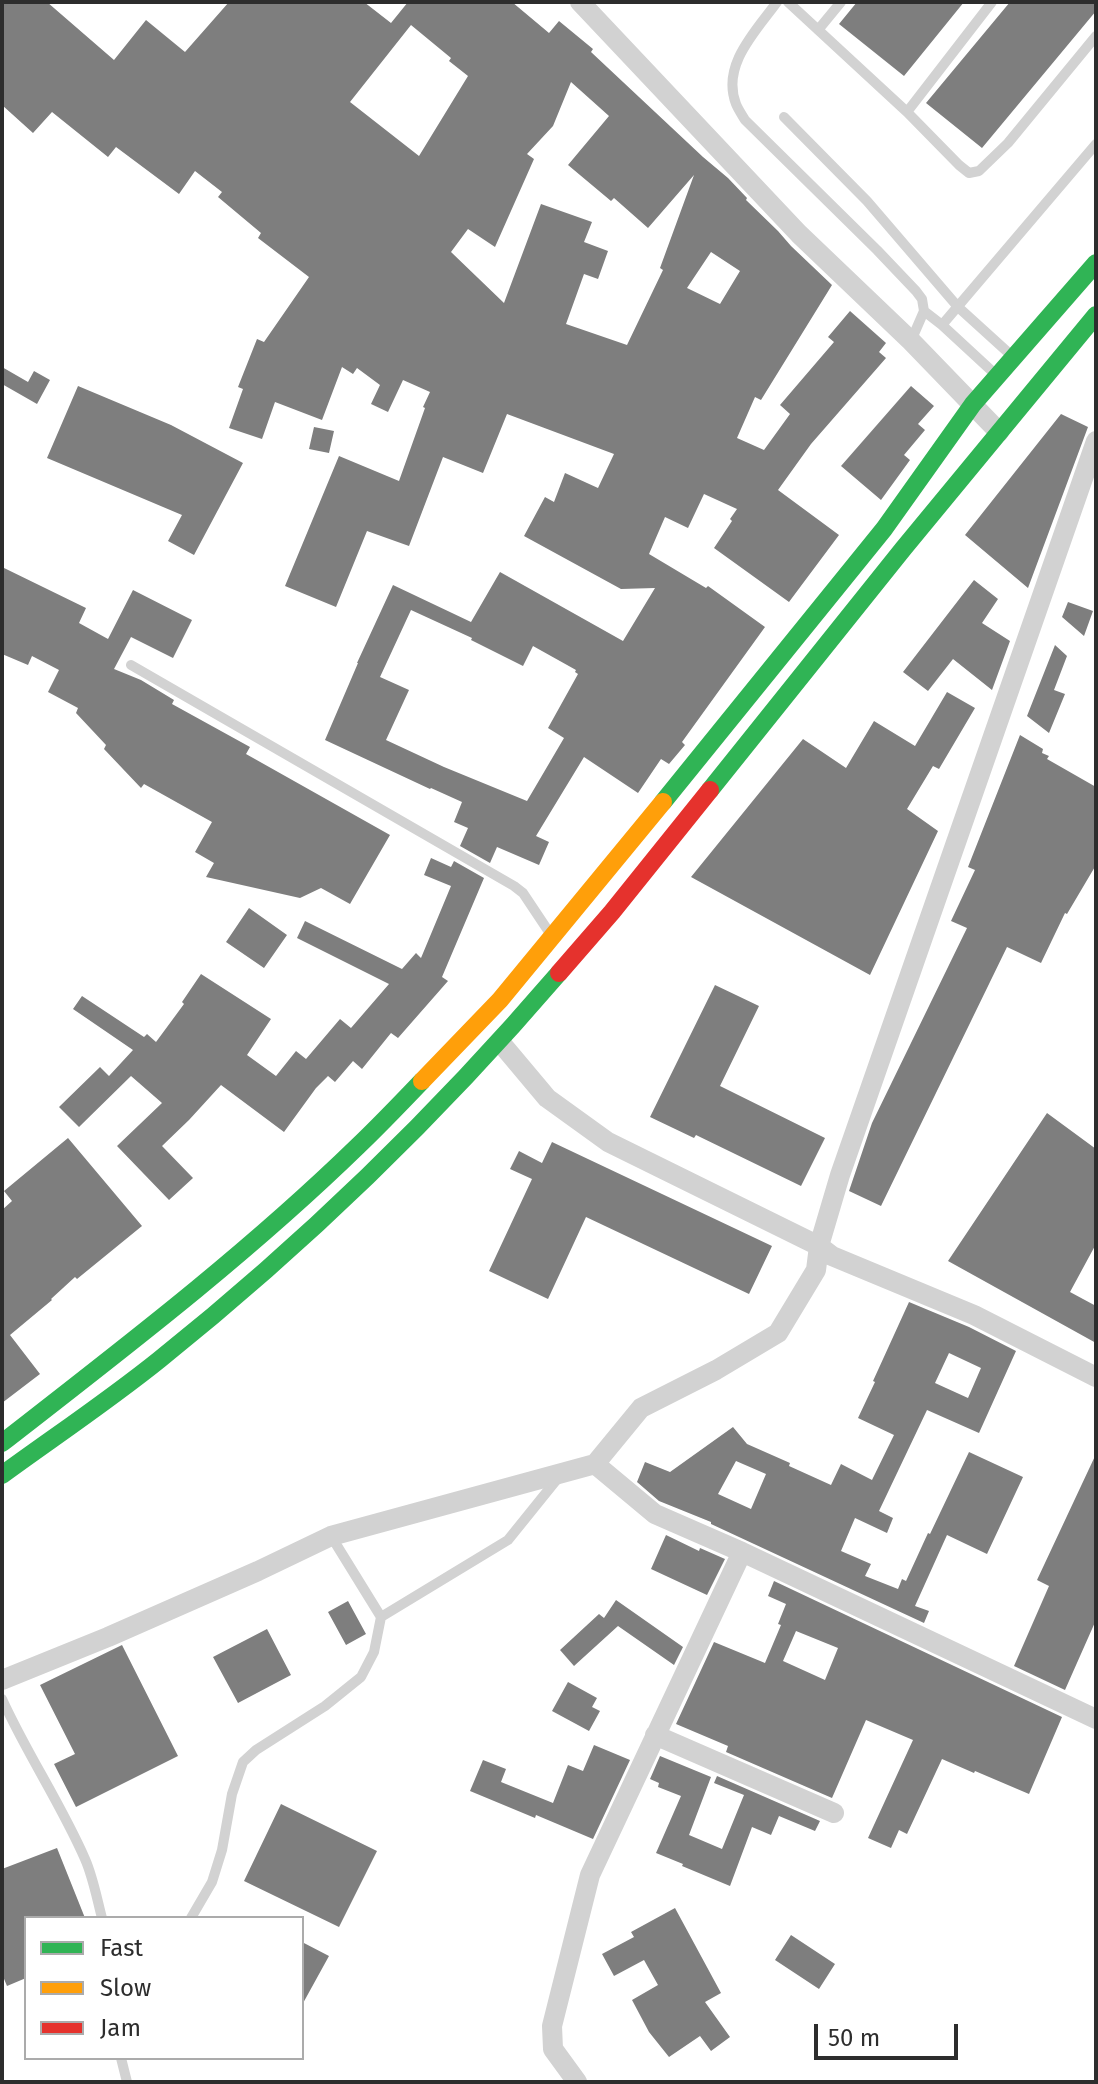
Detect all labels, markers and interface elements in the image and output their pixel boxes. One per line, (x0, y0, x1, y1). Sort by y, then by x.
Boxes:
legend (24, 1916, 304, 2060)
text: Fast (100, 1934, 143, 1962)
text: Slow (100, 1974, 151, 2002)
scale bar (818, 2008, 962, 2058)
text: Jam (100, 2014, 141, 2042)
text: 50 m (828, 2024, 880, 2052)

